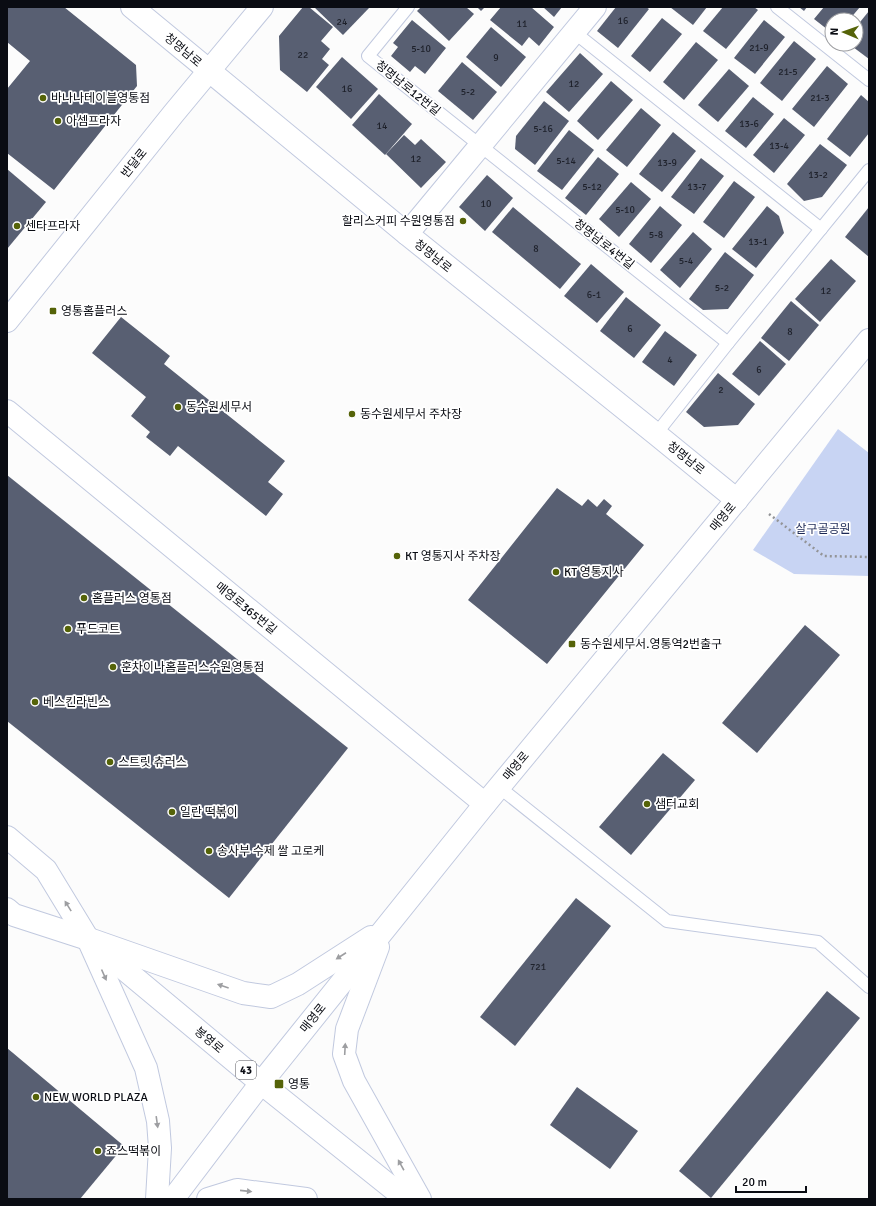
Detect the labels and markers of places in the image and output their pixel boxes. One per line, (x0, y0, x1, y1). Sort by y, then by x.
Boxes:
place label: 바나나테이블영통점 (51, 91, 150, 106)
marker: 바나나테이블영통점 (38, 93, 48, 103)
place label: 아셈프라자 (66, 114, 121, 129)
marker: 아셈프라자 (53, 116, 63, 126)
place label: 할리스커피 수원영통점 (342, 214, 455, 229)
marker: 할리스커피 수원영통점 (458, 216, 468, 226)
place label: 센타프라자 (25, 219, 80, 234)
marker: 센타프라자 (12, 221, 22, 231)
place label: 영통홈플러스 (61, 304, 127, 319)
marker: 영통홈플러스 (48, 306, 58, 316)
place label: 동수원세무서 (186, 400, 252, 415)
marker: 동수원세무서 (173, 402, 183, 412)
place label: 동수원세무서 주차장 (360, 407, 462, 422)
marker: 동수원세무서 주차장 (347, 409, 357, 419)
place label: KT 영통지사 주차장 (405, 549, 501, 564)
marker: KT 영통지사 주차장 (392, 551, 402, 561)
place label: KT 영통지사 (564, 565, 624, 580)
marker: KT 영통지사 (551, 567, 561, 577)
place label: 홈플러스 영통점 (92, 591, 172, 606)
marker: 홈플러스 영통점 (79, 593, 89, 603)
place label: 푸드코트 (76, 622, 120, 637)
marker: 푸드코트 (63, 624, 73, 634)
place label: 동수원세무서.영통역2번출구 (580, 637, 722, 652)
marker: 동수원세무서.영통역2번출구 (567, 639, 577, 649)
place label: 훈차이나홈플러스수원영통점 (121, 660, 265, 675)
marker: 훈차이나홈플러스수원영통점 (108, 662, 118, 672)
place label: 베스킨라빈스 (43, 695, 109, 710)
marker: 베스킨라빈스 (30, 697, 40, 707)
place label: 스트릿 츄러스 (118, 755, 187, 770)
marker: 스트릿 츄러스 (105, 757, 115, 767)
place label: 샘터교회 (655, 797, 699, 812)
marker: 샘터교회 (642, 799, 652, 809)
place label: 일란 떡볶이 (180, 805, 238, 820)
marker: 일란 떡볶이 (167, 807, 177, 817)
place label: 송사부 수제 쌀 고로케 (217, 844, 324, 859)
marker: 송사부 수제 쌀 고로케 (204, 846, 214, 856)
place label: 영통 (288, 1077, 310, 1092)
marker: 영통 (273, 1078, 285, 1090)
place label: NEW WORLD PLAZA (44, 1090, 149, 1105)
marker: NEW WORLD PLAZA (31, 1092, 41, 1102)
place label: 죠스떡볶이 (106, 1144, 161, 1159)
marker: 죠스떡볶이 (93, 1146, 103, 1156)

